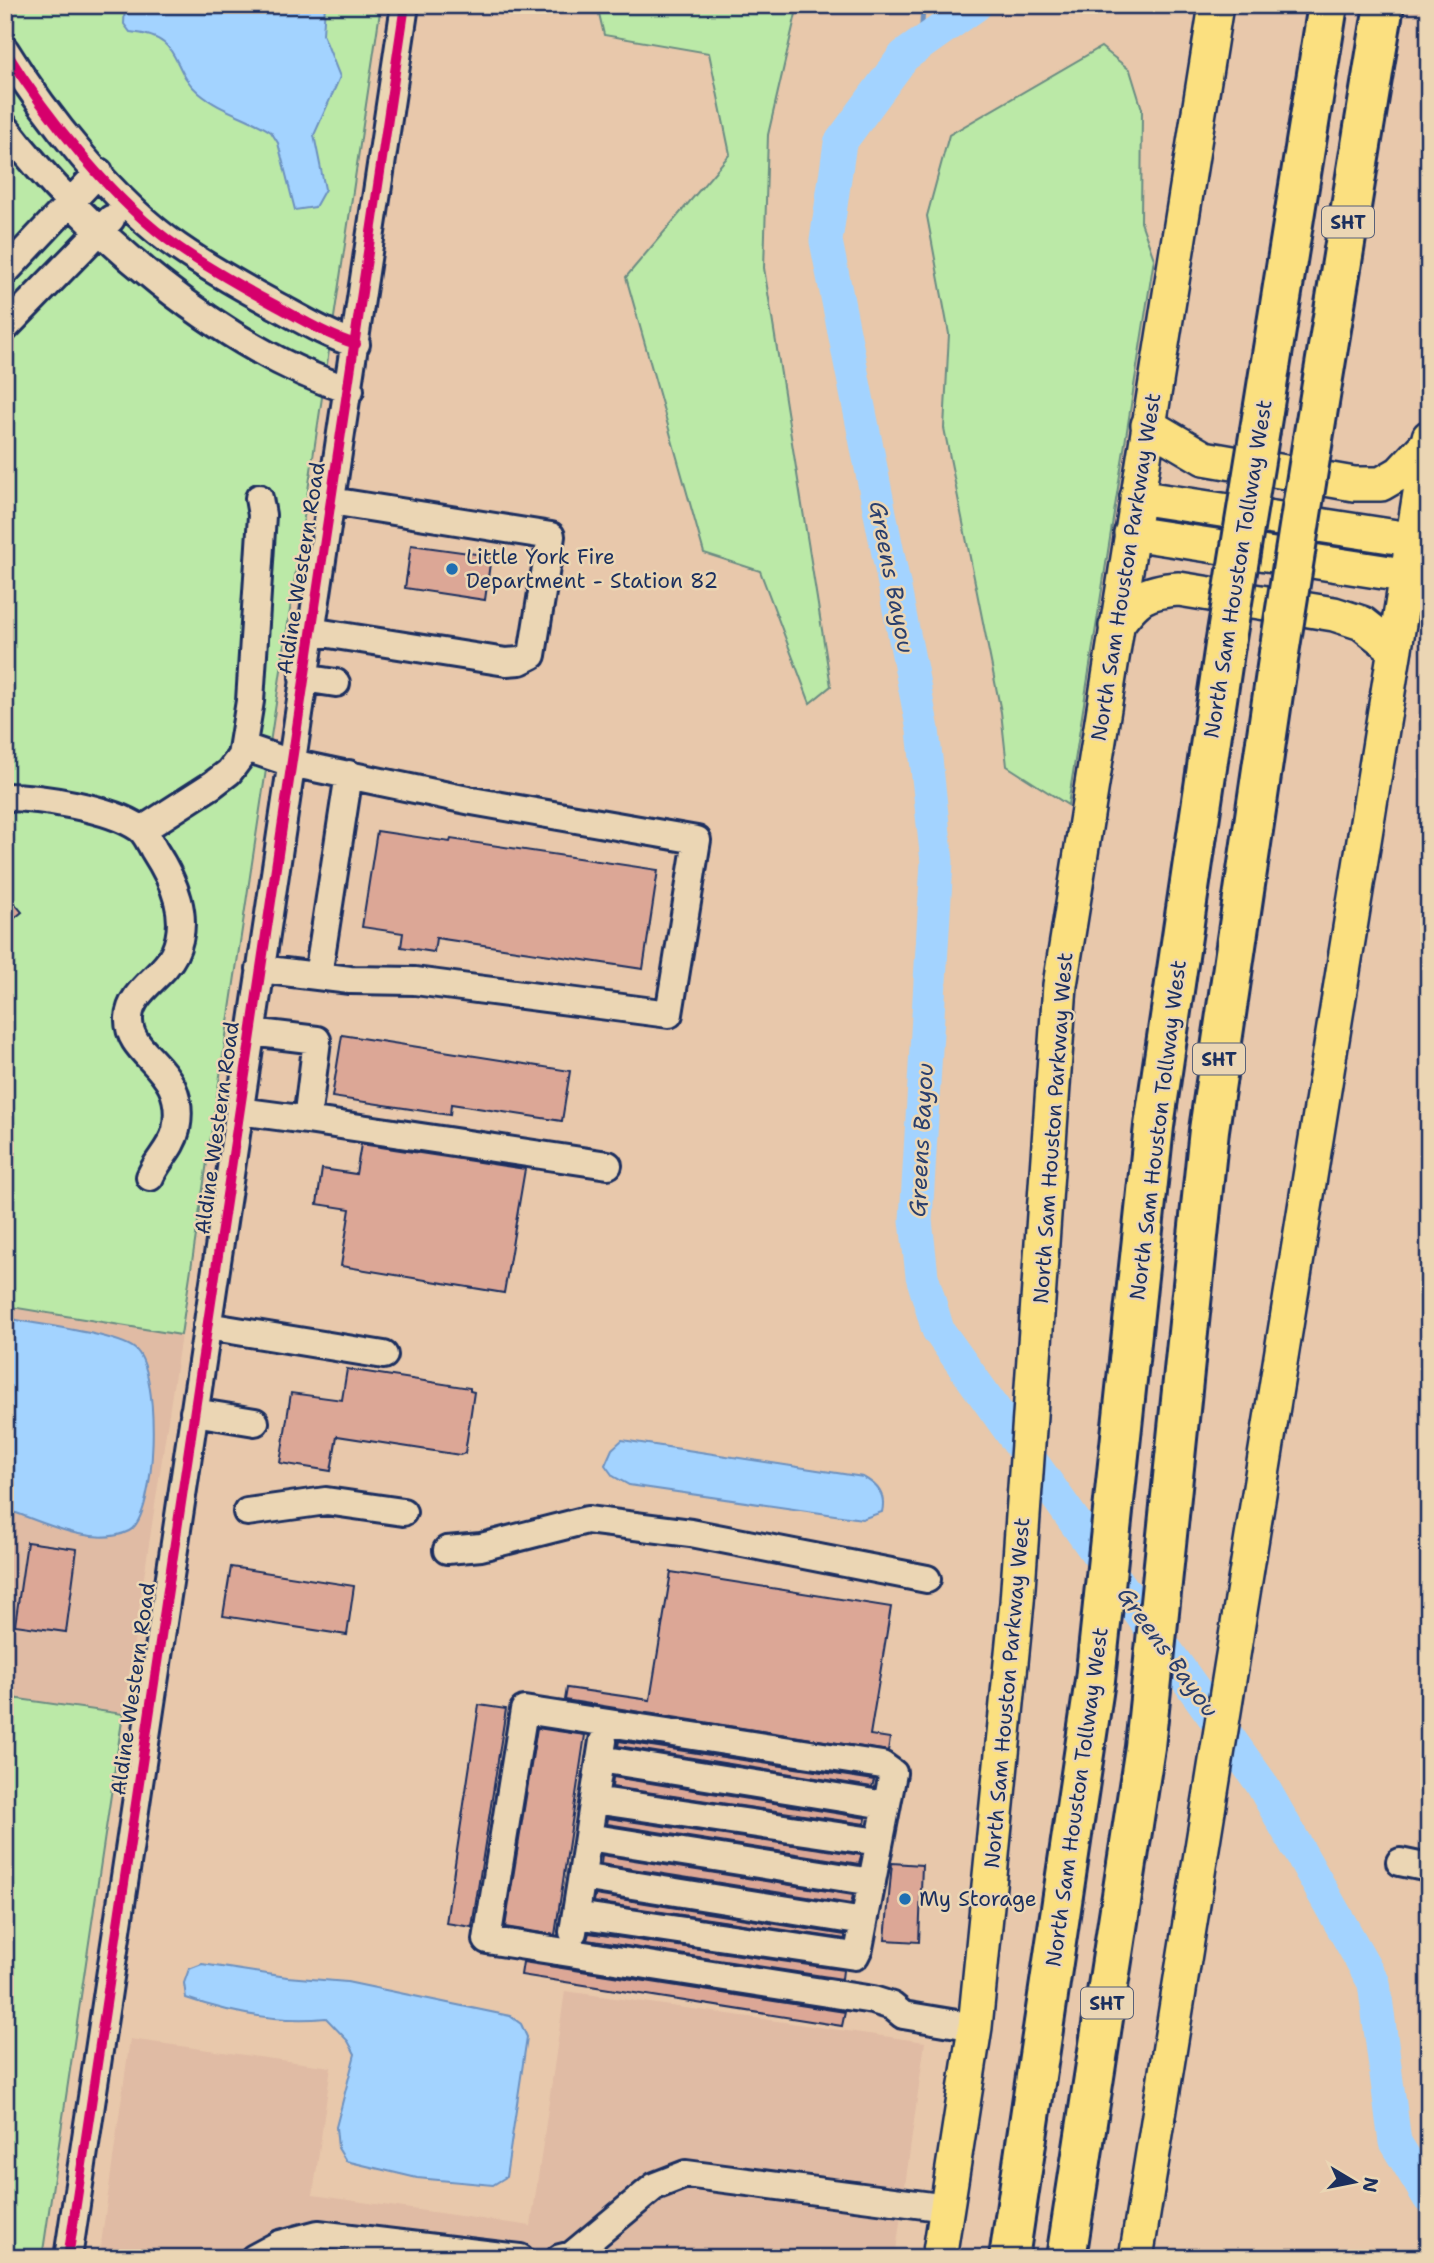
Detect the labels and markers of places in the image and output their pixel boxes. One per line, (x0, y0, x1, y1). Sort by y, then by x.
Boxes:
place label: Little York Fire Department - Station 82 (466, 543, 718, 595)
marker: Little York Fire Department - Station 82 (444, 561, 460, 577)
place label: My Storage (919, 1885, 1037, 1913)
marker: My Storage (897, 1891, 913, 1907)

